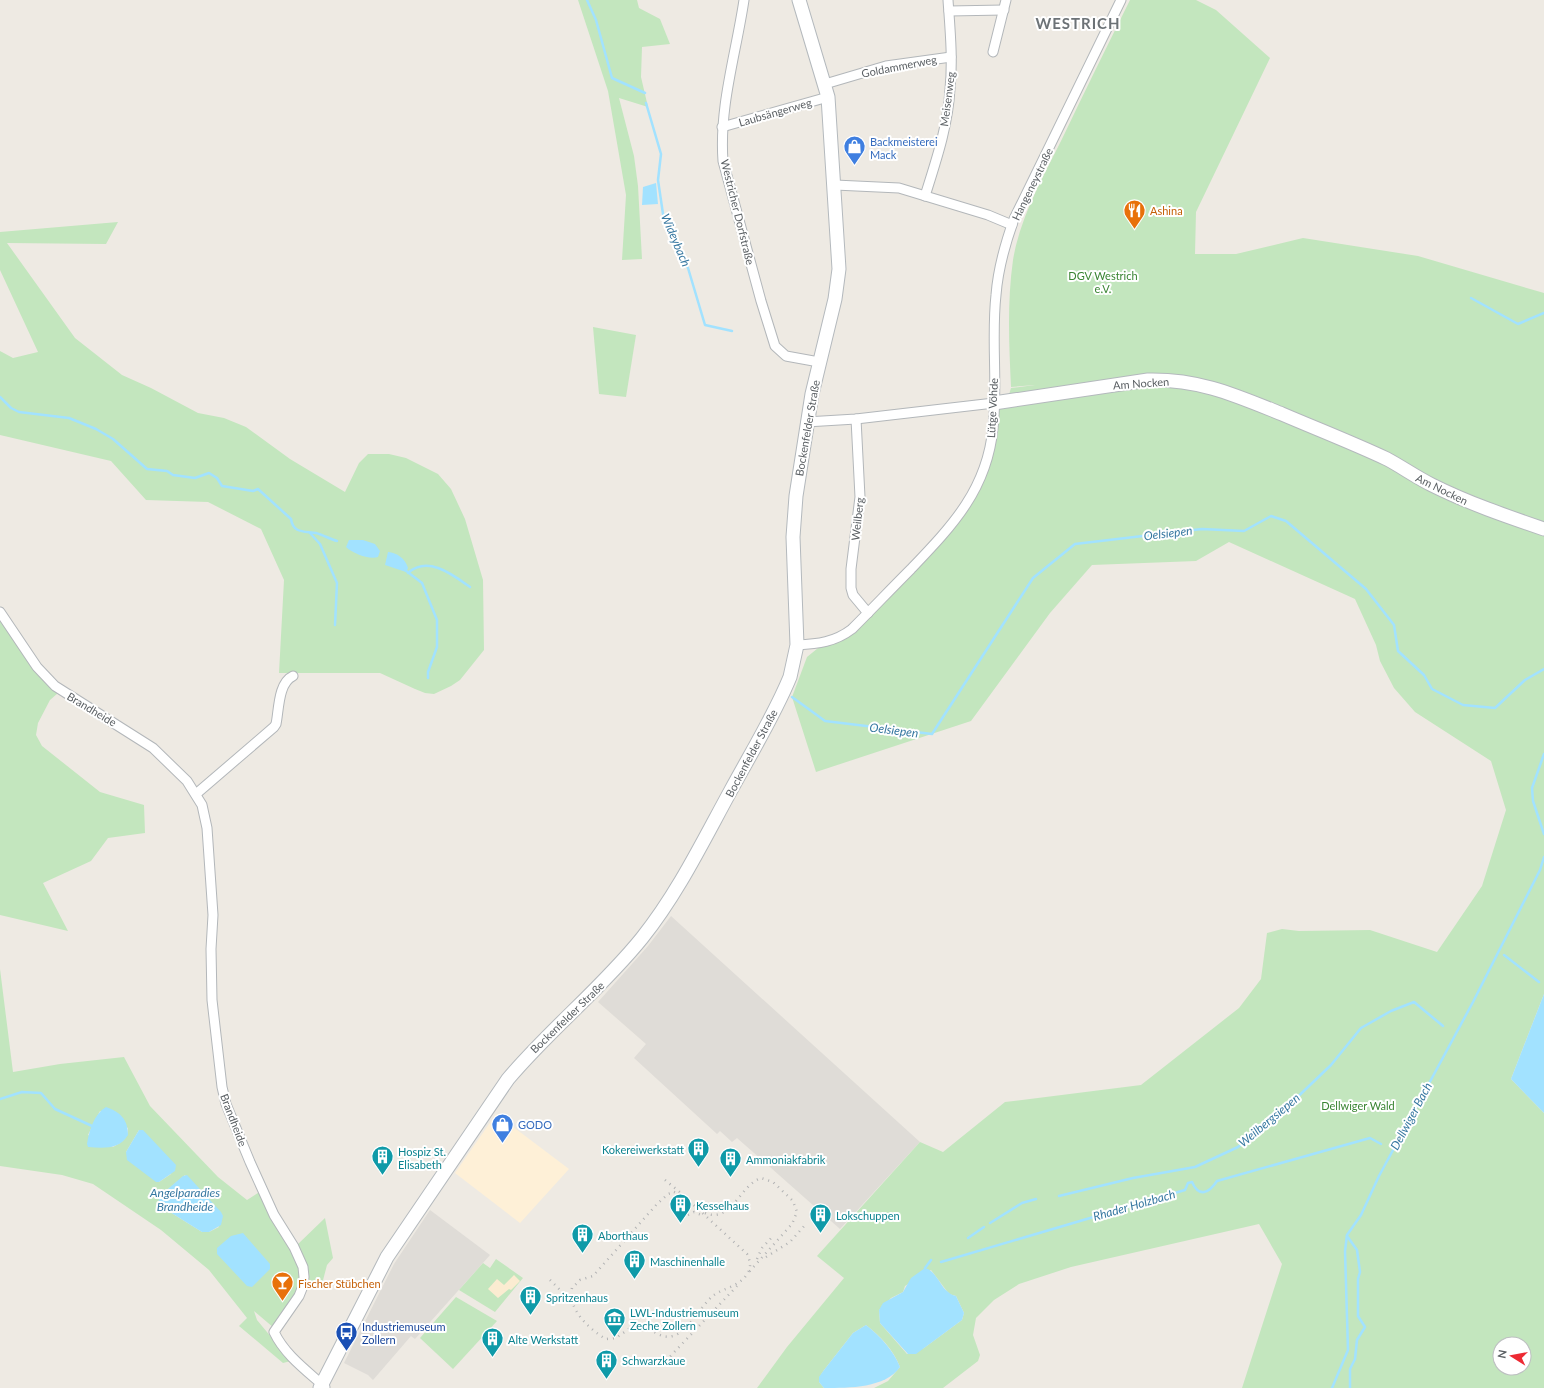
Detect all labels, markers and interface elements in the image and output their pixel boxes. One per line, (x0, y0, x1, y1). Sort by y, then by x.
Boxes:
district label: WESTRICH (1035, 14, 1121, 32)
street label: Goldammerweg (860, 52, 938, 80)
street label: Meisenweg (937, 71, 957, 127)
street label: Laubsängerweg (737, 95, 813, 129)
shop icon: Backmeisterei Mack (841, 134, 867, 167)
place label: Backmeisterei Mack (870, 135, 938, 161)
street label: Hangeneystraße (1009, 146, 1055, 222)
street label: Westricher Dorfstraße (719, 158, 757, 266)
restaurant icon: Ashina (1121, 197, 1147, 230)
place label: Ashina (1150, 204, 1183, 217)
water label: Wideybach (658, 211, 694, 269)
park label: DGV Westrich e.V. (1068, 269, 1138, 295)
street label: Am Nocken (1112, 375, 1170, 391)
street label: Lütge Vöhde (984, 377, 1000, 438)
street label: Bockenfelder Straße (792, 379, 822, 477)
street label: Am Nocken (1414, 471, 1470, 507)
street label: Weilberg (848, 496, 866, 541)
water label: Oelsiepen (1143, 523, 1193, 543)
street label: Brandheide (65, 689, 119, 729)
street label: Bockenfelder Straße (722, 707, 780, 799)
water label: Oelsiepen (869, 720, 919, 740)
street label: Bockenfelder Straße (527, 978, 607, 1056)
water label: Dellwiger Bach (1387, 1080, 1435, 1152)
water label: Weilbergsiepen (1235, 1090, 1303, 1150)
street label: Brandheide (218, 1092, 250, 1148)
park label: Dellwiger Wald (1321, 1099, 1395, 1112)
shop icon: GODO (490, 1111, 516, 1144)
place label: GODO (518, 1118, 552, 1131)
building icon: Kokereiwerkstatt (686, 1136, 712, 1169)
place label: Kokereiwerkstatt (602, 1143, 684, 1156)
building icon: Hospiz St. Elisabeth (369, 1144, 395, 1177)
place label: Hospiz St. Elisabeth (398, 1145, 446, 1171)
building icon: Ammoniakfabrik (718, 1146, 744, 1179)
place label: Ammoniakfabrik (746, 1153, 826, 1166)
water label: Angelparadies Brandheide (149, 1185, 220, 1214)
water label: Rhader Holzbach (1091, 1186, 1177, 1224)
building icon: Kesselhaus (668, 1192, 694, 1225)
place label: Kesselhaus (696, 1199, 749, 1212)
building icon: Lokschuppen (807, 1202, 833, 1235)
place label: Lokschuppen (836, 1209, 900, 1222)
building icon: Aborthaus (570, 1222, 596, 1255)
place label: Aborthaus (598, 1229, 649, 1242)
building icon: Maschinenhalle (621, 1248, 647, 1281)
place label: Maschinenhalle (650, 1255, 725, 1268)
bar icon: Fischer Stübchen (270, 1270, 296, 1303)
place label: Fischer Stübchen (298, 1277, 381, 1290)
building icon: Spritzenhaus (518, 1284, 544, 1317)
place label: Spritzenhaus (546, 1291, 608, 1304)
museum icon: LWL-Industriemuseum Zeche Zollern (602, 1305, 628, 1338)
place label: LWL-Industriemuseum Zeche Zollern (630, 1306, 739, 1332)
bus stop icon: Industriemuseum Zollern (333, 1319, 359, 1352)
place label: Industriemuseum Zollern (362, 1320, 446, 1346)
building icon: Alte Werkstatt (479, 1326, 505, 1359)
place label: Alte Werkstatt (508, 1333, 579, 1346)
north arrow (1492, 1336, 1532, 1376)
building icon: Schwarzkaue (594, 1347, 620, 1380)
text: N (1495, 1349, 1509, 1359)
place label: Schwarzkaue (622, 1354, 686, 1367)

